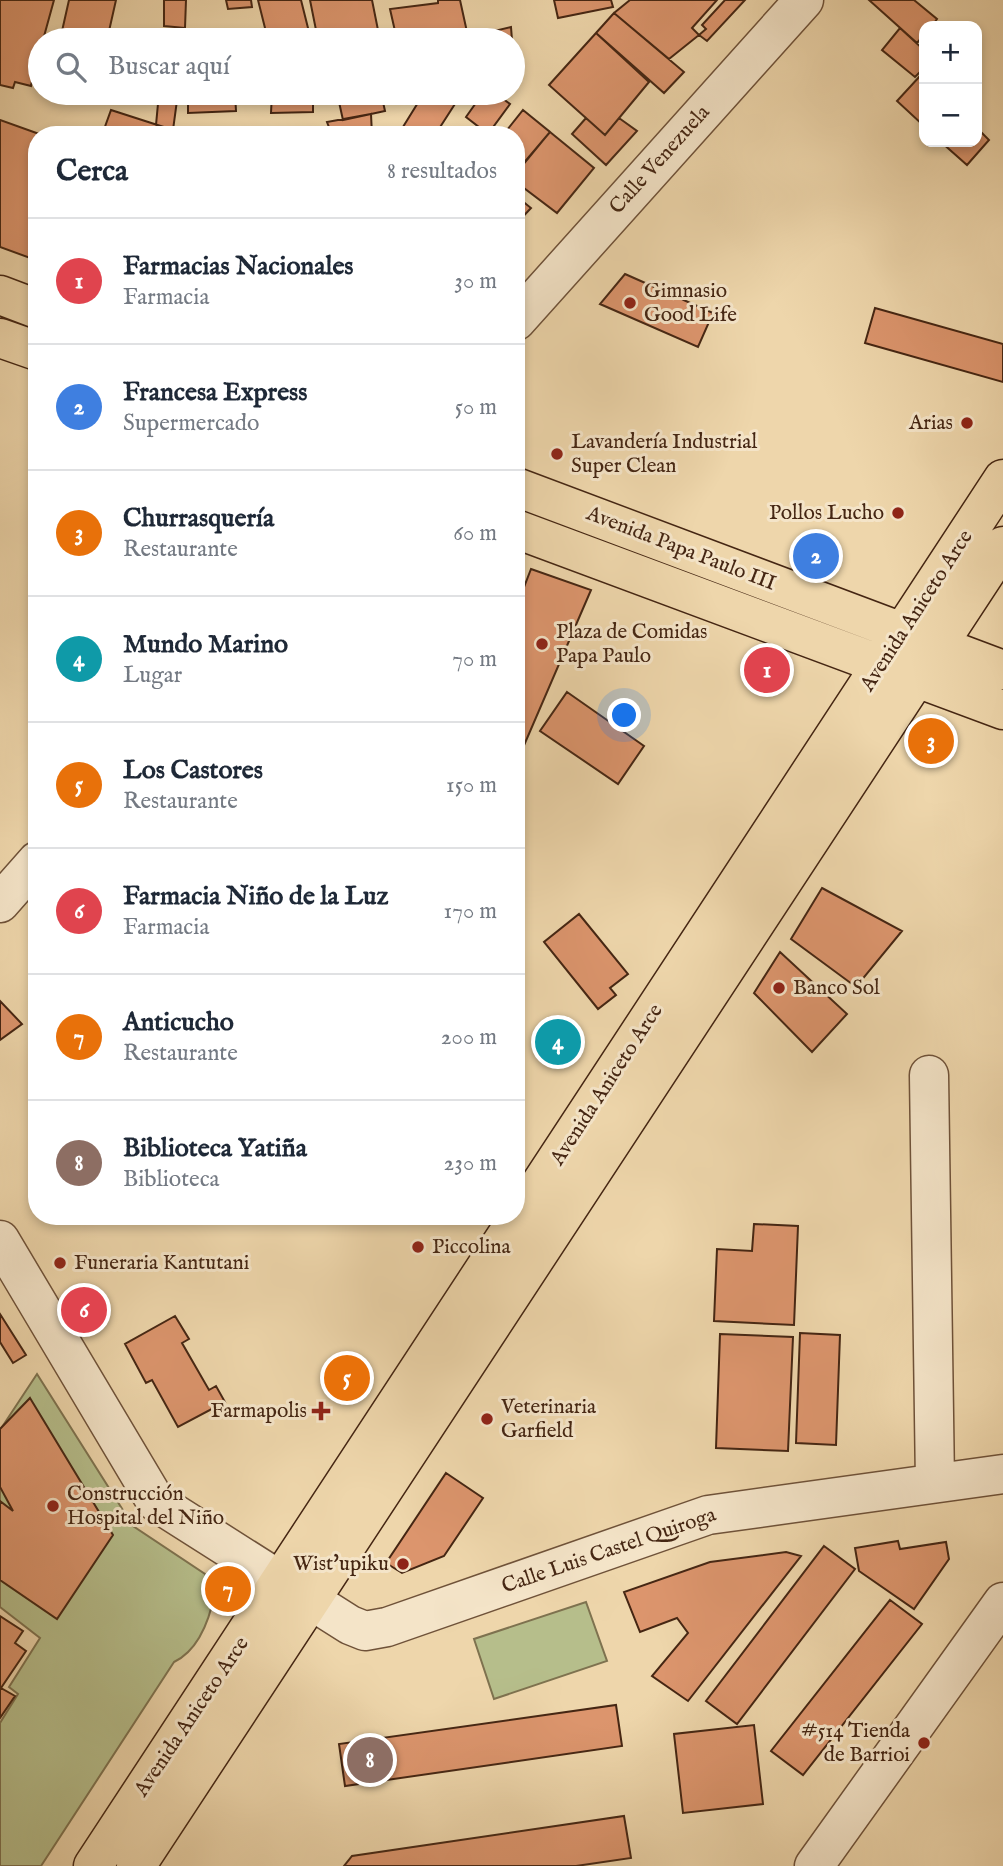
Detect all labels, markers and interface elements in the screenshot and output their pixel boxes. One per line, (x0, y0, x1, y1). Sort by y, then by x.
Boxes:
map controls (919, 21, 982, 147)
button: + (919, 21, 982, 84)
search box (28, 28, 525, 105)
icon: search (52, 48, 90, 86)
text: Buscar aquí (108, 50, 230, 83)
button: − (919, 84, 982, 147)
street label: Calle Venezuela (604, 99, 717, 220)
text: Cerca (56, 153, 128, 191)
text: 8 resultados (387, 157, 497, 186)
text: Farmacias Nacionales (123, 250, 353, 283)
text: 1 (75, 267, 83, 296)
text: 30 m (454, 267, 497, 296)
place label: Gimnasio Good Life (644, 278, 737, 329)
text: Farmacia (123, 283, 209, 312)
marker: Gimnasio Good Life (622, 295, 638, 311)
text: Francesa Express (123, 376, 307, 409)
text: 2 (74, 393, 84, 422)
text: 50 m (455, 393, 497, 422)
text: Supermercado (123, 409, 259, 438)
place label: Arias (908, 410, 953, 437)
marker: Arias (959, 415, 975, 431)
place label: Lavandería Industrial Super Clean (571, 429, 757, 480)
marker: Lavandería Industrial Super Clean (549, 446, 565, 462)
street label: Avenida Papa Paulo III (581, 500, 780, 598)
place label: Pollos Lucho (769, 500, 884, 527)
text: Churrasquería (123, 502, 274, 535)
marker: Pollos Lucho (890, 505, 906, 521)
text: 3 (75, 519, 83, 548)
text: 60 m (453, 519, 497, 548)
street label: Avenida Aniceto Arce (854, 525, 980, 698)
pin: 2 (793, 530, 839, 582)
text: Restaurante (123, 535, 238, 564)
place label: Plaza de Comidas Papa Paulo (556, 619, 708, 670)
text: Mundo Marino (123, 628, 288, 661)
marker: Plaza de Comidas Papa Paulo (534, 636, 550, 652)
pin: 1 (744, 644, 790, 696)
text: 4 (73, 645, 85, 674)
text: 70 m (452, 645, 497, 674)
text: Lugar (123, 661, 182, 690)
your location (607, 698, 641, 732)
pin: 3 (908, 715, 954, 767)
text: Los Castores (123, 754, 263, 787)
text: 5 (75, 771, 83, 800)
text: 150 m (446, 771, 497, 800)
text: Restaurante (123, 787, 238, 816)
text: Farmacia Niño de la Luz (123, 880, 389, 913)
text: 6 (74, 897, 84, 926)
text: 170 m (444, 897, 497, 926)
text: Farmacia (123, 913, 209, 942)
place label: Banco Sol (793, 975, 880, 1002)
marker: Banco Sol (771, 980, 787, 996)
street label: Avenida Aniceto Arce (544, 999, 670, 1172)
text: Anticucho (123, 1006, 234, 1039)
pin: 4 (535, 1016, 581, 1068)
text: 7 (74, 1023, 84, 1052)
text: 200 m (441, 1023, 497, 1052)
text: Restaurante (123, 1039, 238, 1068)
text: Biblioteca Yatiña (123, 1132, 307, 1165)
text: 8 (74, 1149, 84, 1178)
text: 230 m (444, 1149, 497, 1178)
text: Biblioteca (123, 1165, 219, 1194)
place label: Piccolina (432, 1234, 512, 1261)
marker: Piccolina (410, 1239, 426, 1255)
place label: Funeraria Kantutani (74, 1250, 249, 1277)
marker: Funeraria Kantutani (52, 1255, 68, 1271)
pin: 6 (61, 1284, 107, 1336)
pin: 5 (324, 1352, 370, 1404)
place label: Veterinaria Garfield (500, 1394, 597, 1445)
place label: Farmapolis (211, 1398, 307, 1425)
marker: Farmapolis (313, 1403, 329, 1419)
marker: Veterinaria Garfield (479, 1411, 495, 1427)
place label: Construcción Hospital del Niño (67, 1481, 224, 1532)
marker: Construcción Hospital del Niño (45, 1498, 61, 1514)
street label: Calle Luis Castel Quiroga (498, 1501, 721, 1600)
place label: Wist'upiku (293, 1551, 389, 1578)
marker: Wist'upiku (395, 1556, 411, 1572)
pin: 7 (205, 1563, 251, 1615)
street label: Avenida Aniceto Arce (128, 1631, 256, 1803)
place label: #514 Tienda de Barrioi (801, 1718, 911, 1769)
pin: 8 (347, 1734, 393, 1786)
marker: #514 Tienda de Barrioi (916, 1735, 932, 1751)

